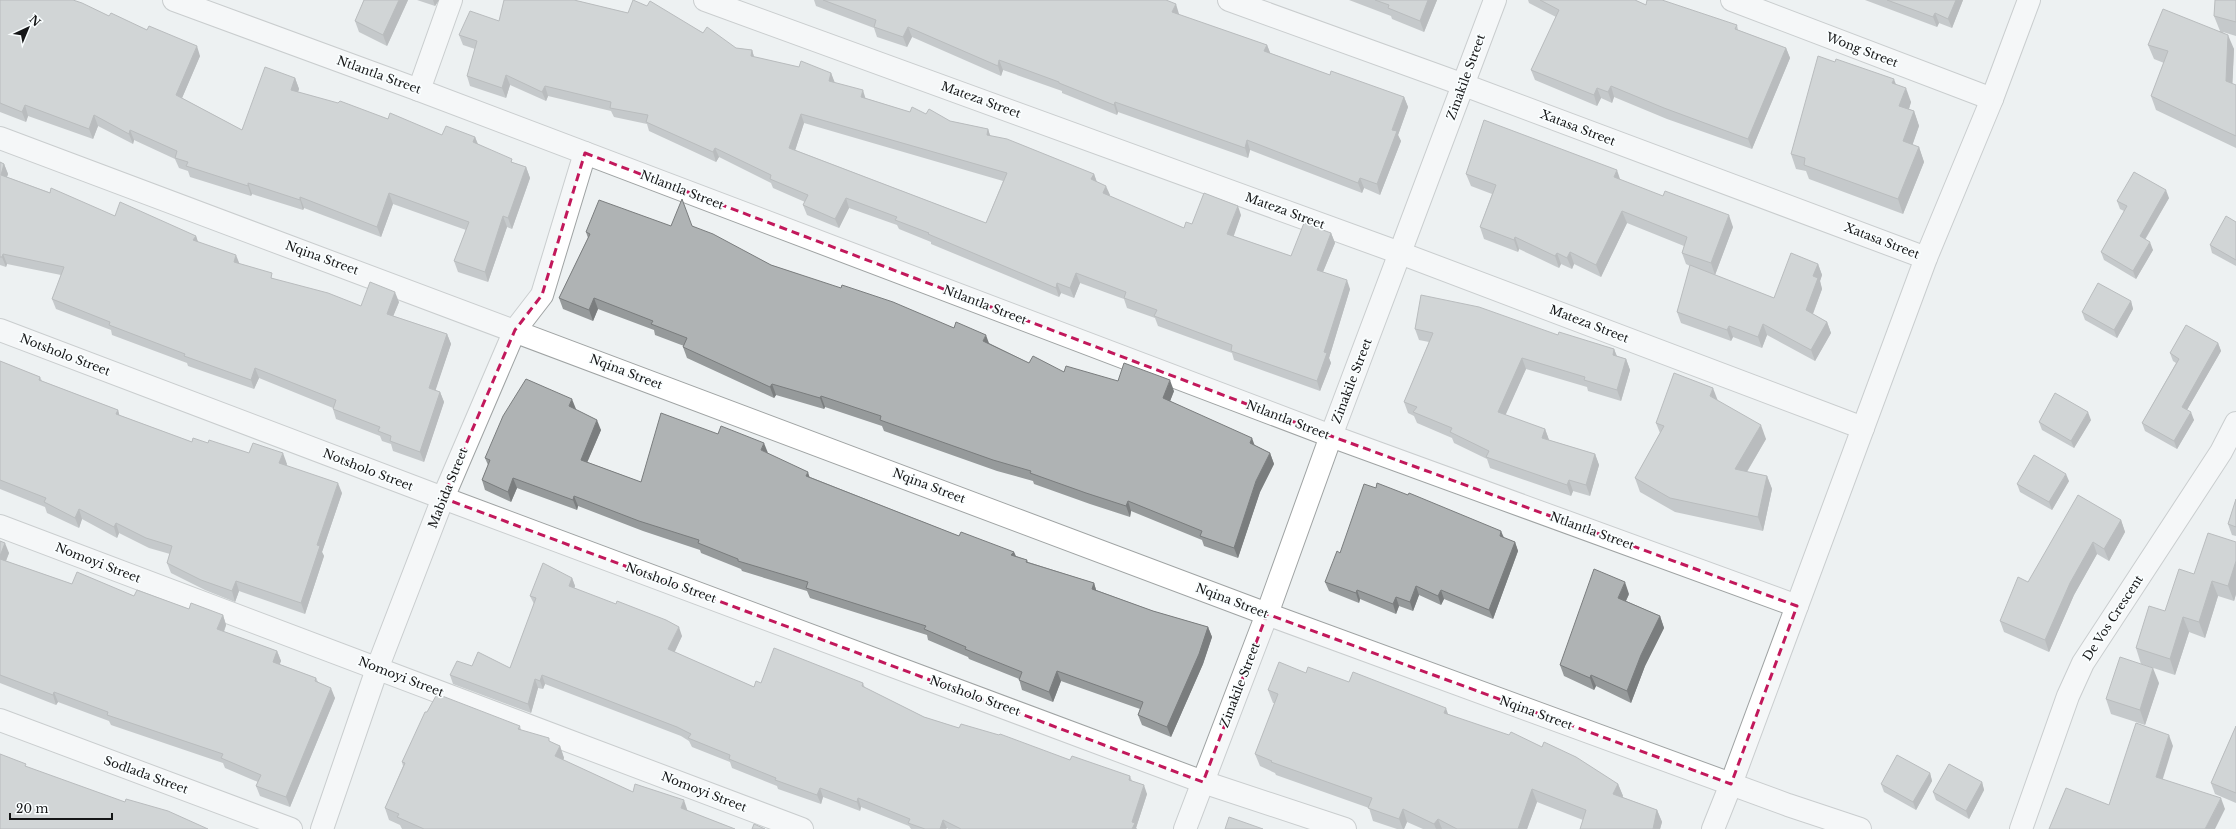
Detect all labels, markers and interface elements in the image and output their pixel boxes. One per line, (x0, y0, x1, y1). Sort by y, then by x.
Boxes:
north arrow (8, 8, 48, 48)
text: N (26, 12, 44, 30)
street label: Wong Street (1823, 29, 1901, 70)
street label: Zinakile Street (1443, 32, 1488, 122)
street label: Ntlantla Street (335, 52, 424, 97)
street label: Mateza Street (939, 78, 1024, 121)
street label: Xatasa Street (1539, 106, 1618, 149)
street label: Ntlantla Street (638, 167, 727, 213)
street label: Mateza Street (1243, 189, 1328, 232)
street label: Xatasa Street (1843, 219, 1922, 262)
street label: Nqina Street (284, 237, 361, 278)
street label: Ntlantla Street (941, 282, 1030, 328)
street label: Mateza Street (1547, 301, 1631, 346)
street label: Notsholo Street (18, 330, 113, 379)
street label: Zinakile Street (1328, 336, 1375, 426)
street label: Nqina Street (588, 351, 665, 392)
street label: Ntlantla Street (1244, 397, 1333, 443)
street label: Notsholo Street (321, 445, 416, 494)
street label: Mabida Street (425, 445, 471, 530)
street label: Nqina Street (891, 465, 968, 506)
street label: Ntlantla Street (1548, 508, 1637, 553)
street label: Nomoyi Street (53, 539, 143, 586)
street label: Notsholo Street (624, 559, 719, 606)
street label: De Vos Crescent (2079, 572, 2146, 663)
street label: Nqina Street (1194, 580, 1271, 621)
street label: Zinakile Street (1216, 640, 1263, 730)
street label: Nomoyi Street (356, 653, 446, 700)
street label: Notsholo Street (928, 672, 1023, 719)
street label: Nqina Street (1498, 692, 1575, 733)
street label: Sodlada Street (102, 752, 191, 797)
street label: Nomoyi Street (659, 768, 749, 815)
scale bar (10, 795, 112, 821)
text: 20 m (16, 801, 48, 816)

